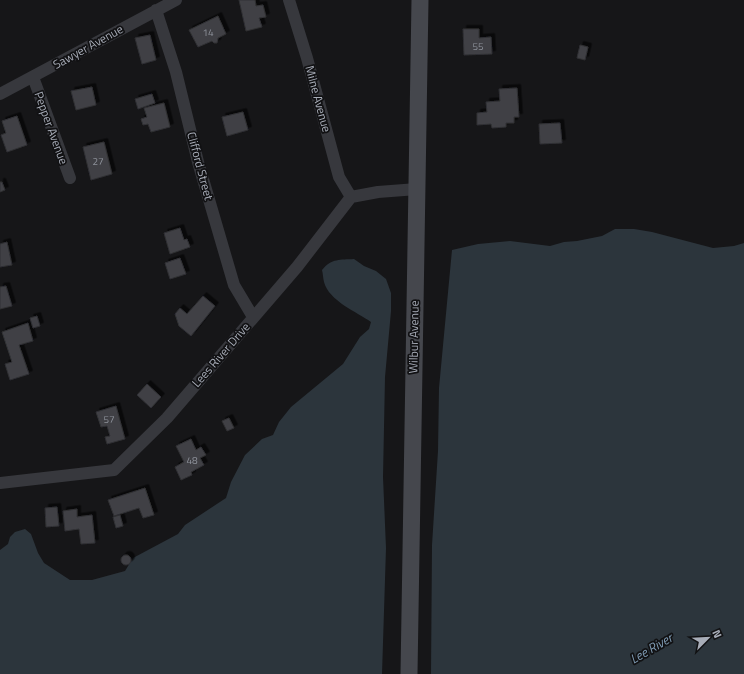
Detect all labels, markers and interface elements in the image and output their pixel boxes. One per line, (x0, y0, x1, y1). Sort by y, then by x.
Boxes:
street label: Sawyer Avenue (49, 19, 126, 74)
house number: 14 (202, 25, 214, 40)
house number: 55 (472, 39, 484, 54)
street label: Milne Avenue (300, 63, 336, 134)
street label: Pepper Avenue (30, 89, 73, 167)
street label: Clifford Street (182, 130, 219, 203)
house number: 27 (92, 154, 104, 169)
street label: Wilbur Avenue (403, 300, 424, 374)
street label: Lees River Drive (187, 318, 254, 391)
house number: 57 (103, 412, 115, 427)
house number: 48 (186, 453, 198, 468)
north arrow (688, 618, 728, 658)
water label: Lee River (626, 627, 678, 668)
text: N (708, 627, 726, 641)

